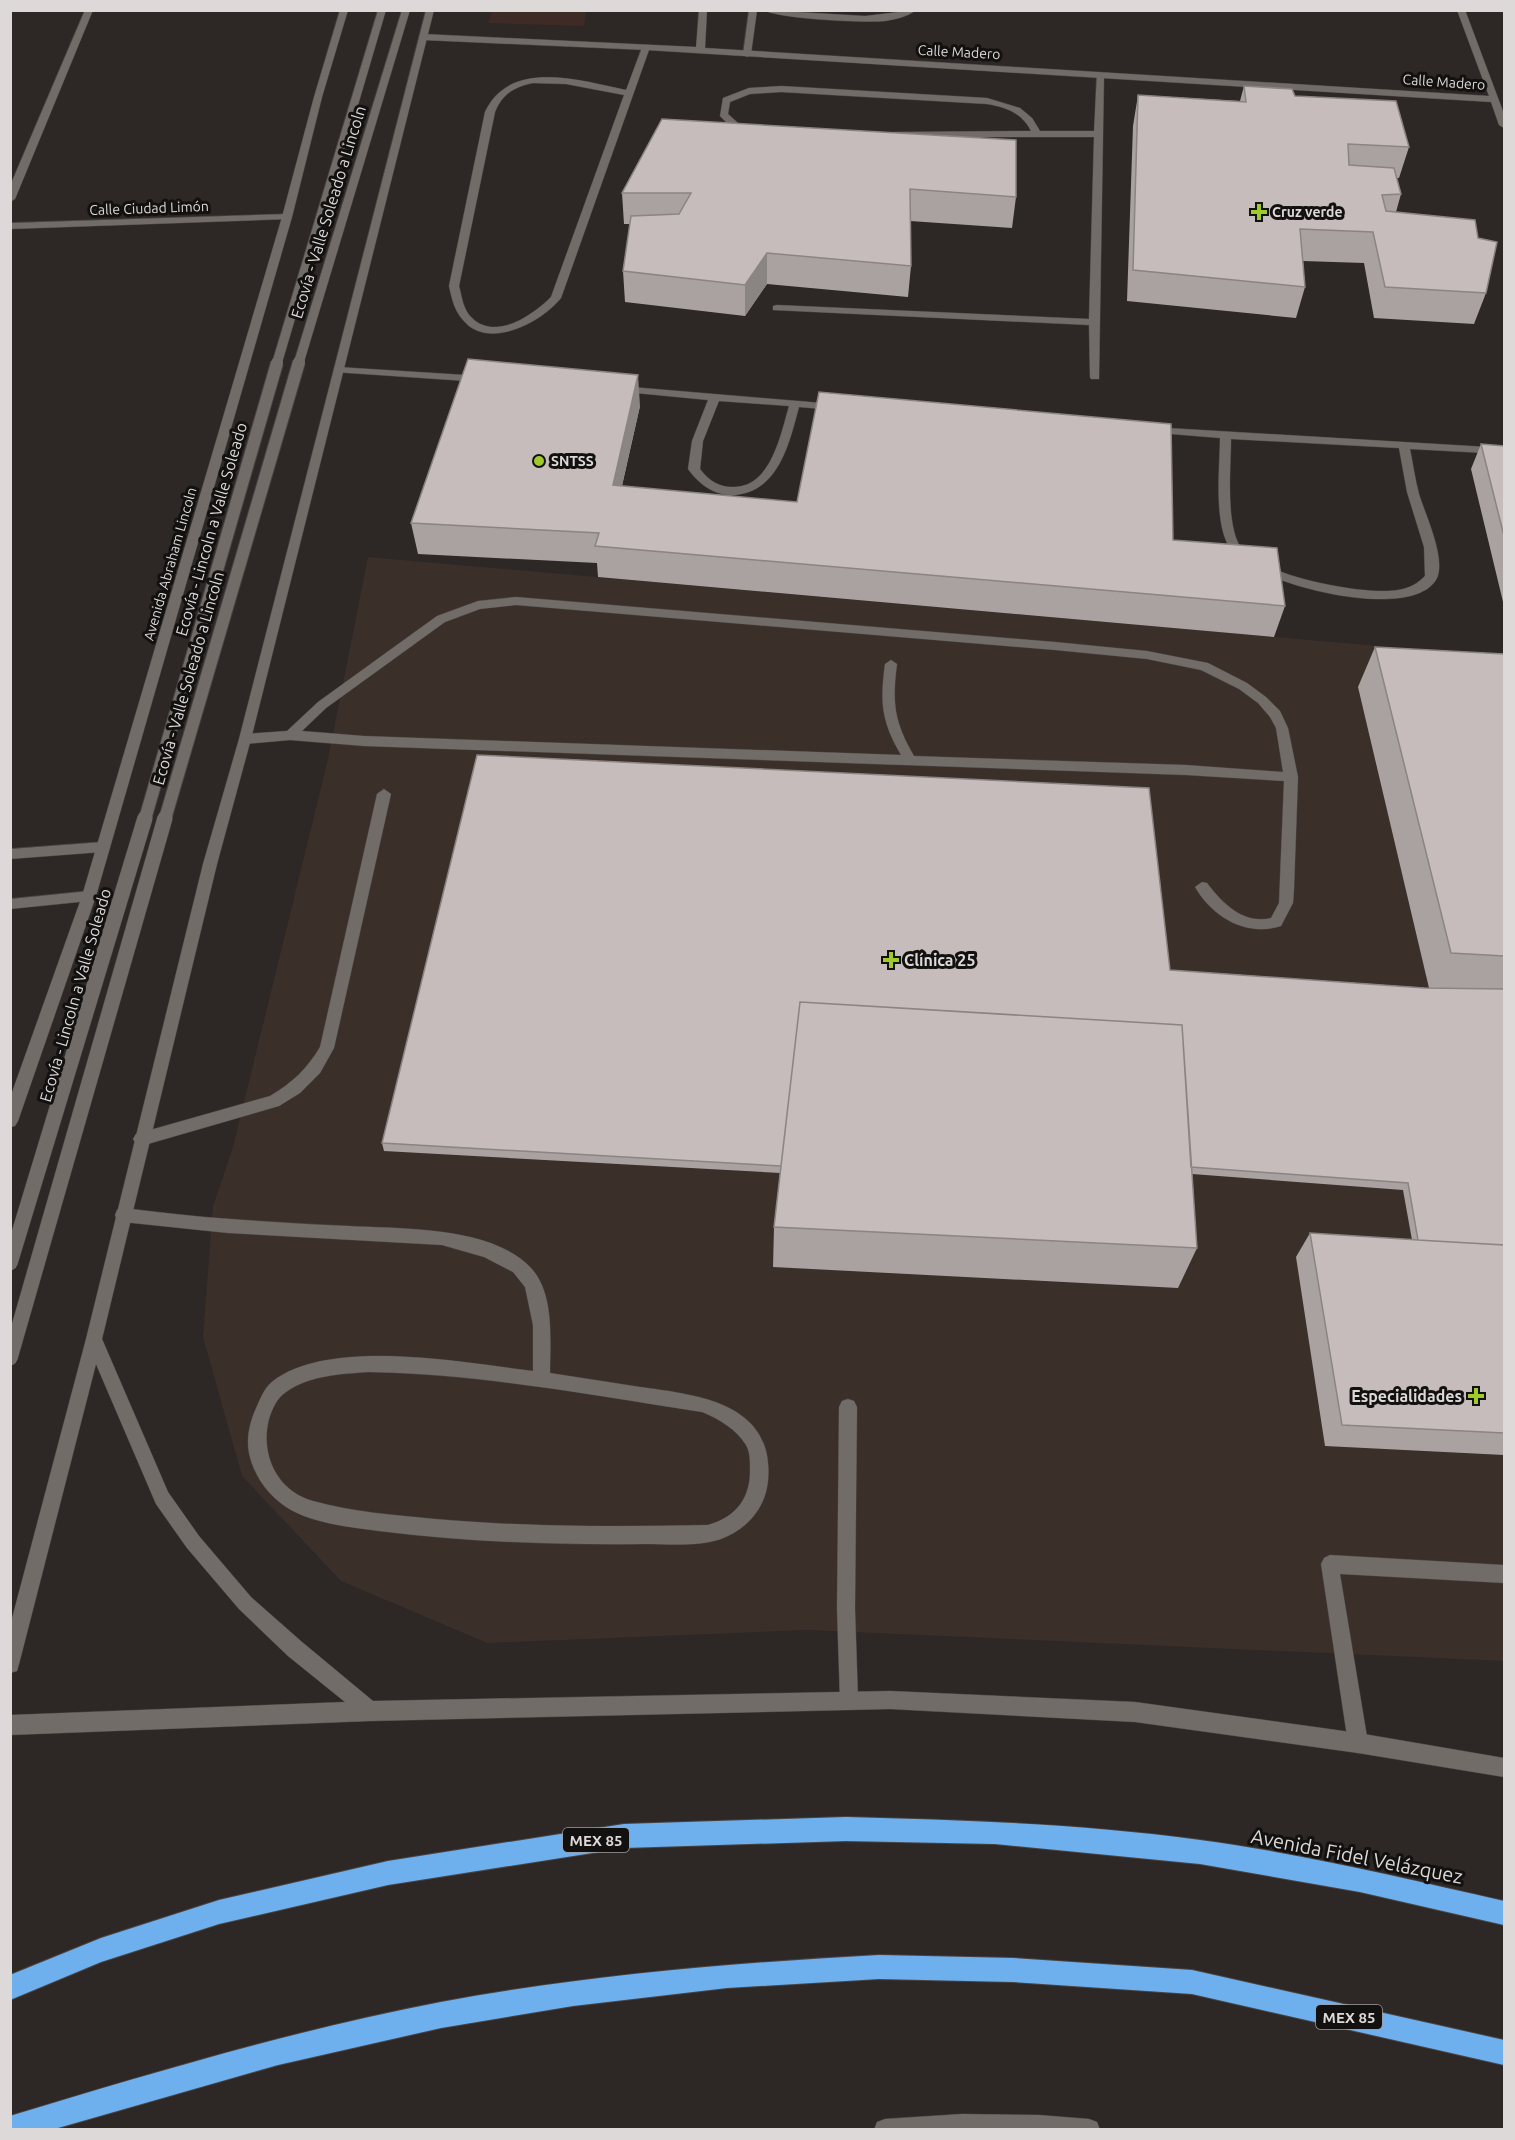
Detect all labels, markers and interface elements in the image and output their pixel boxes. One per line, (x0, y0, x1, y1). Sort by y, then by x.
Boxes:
street label: Calle Madero (917, 42, 1001, 62)
street label: Calle Madero (1402, 71, 1486, 93)
street label: Ecovía - Valle Soleado a Lincoln (287, 104, 369, 320)
street label: Calle Ciudad Limón (89, 198, 209, 218)
marker: Cruz verde (1250, 203, 1268, 221)
place label: Cruz verde (1272, 204, 1343, 220)
street label: Ecovía - Lincoln a Valle Soleado (172, 420, 250, 638)
place label: SNTSS (551, 453, 594, 469)
marker: SNTSS (532, 454, 546, 468)
street label: Avenida Abraham Lincoln (140, 486, 200, 642)
street label: Ecovía - Valle Soleado a Lincoln (149, 569, 227, 787)
street label: Ecovía - Lincoln a Valle Soleado (36, 886, 114, 1104)
marker: Clínica 25 (882, 951, 900, 969)
place label: Clínica 25 (904, 951, 975, 969)
place label: Especialidades (1351, 1387, 1462, 1405)
marker: Especialidades (1467, 1387, 1485, 1405)
street label: Avenida Fidel Velázquez (1249, 1824, 1465, 1888)
road number: MEX 85 (563, 1828, 629, 1852)
road number: MEX 85 (1316, 2005, 1382, 2029)

